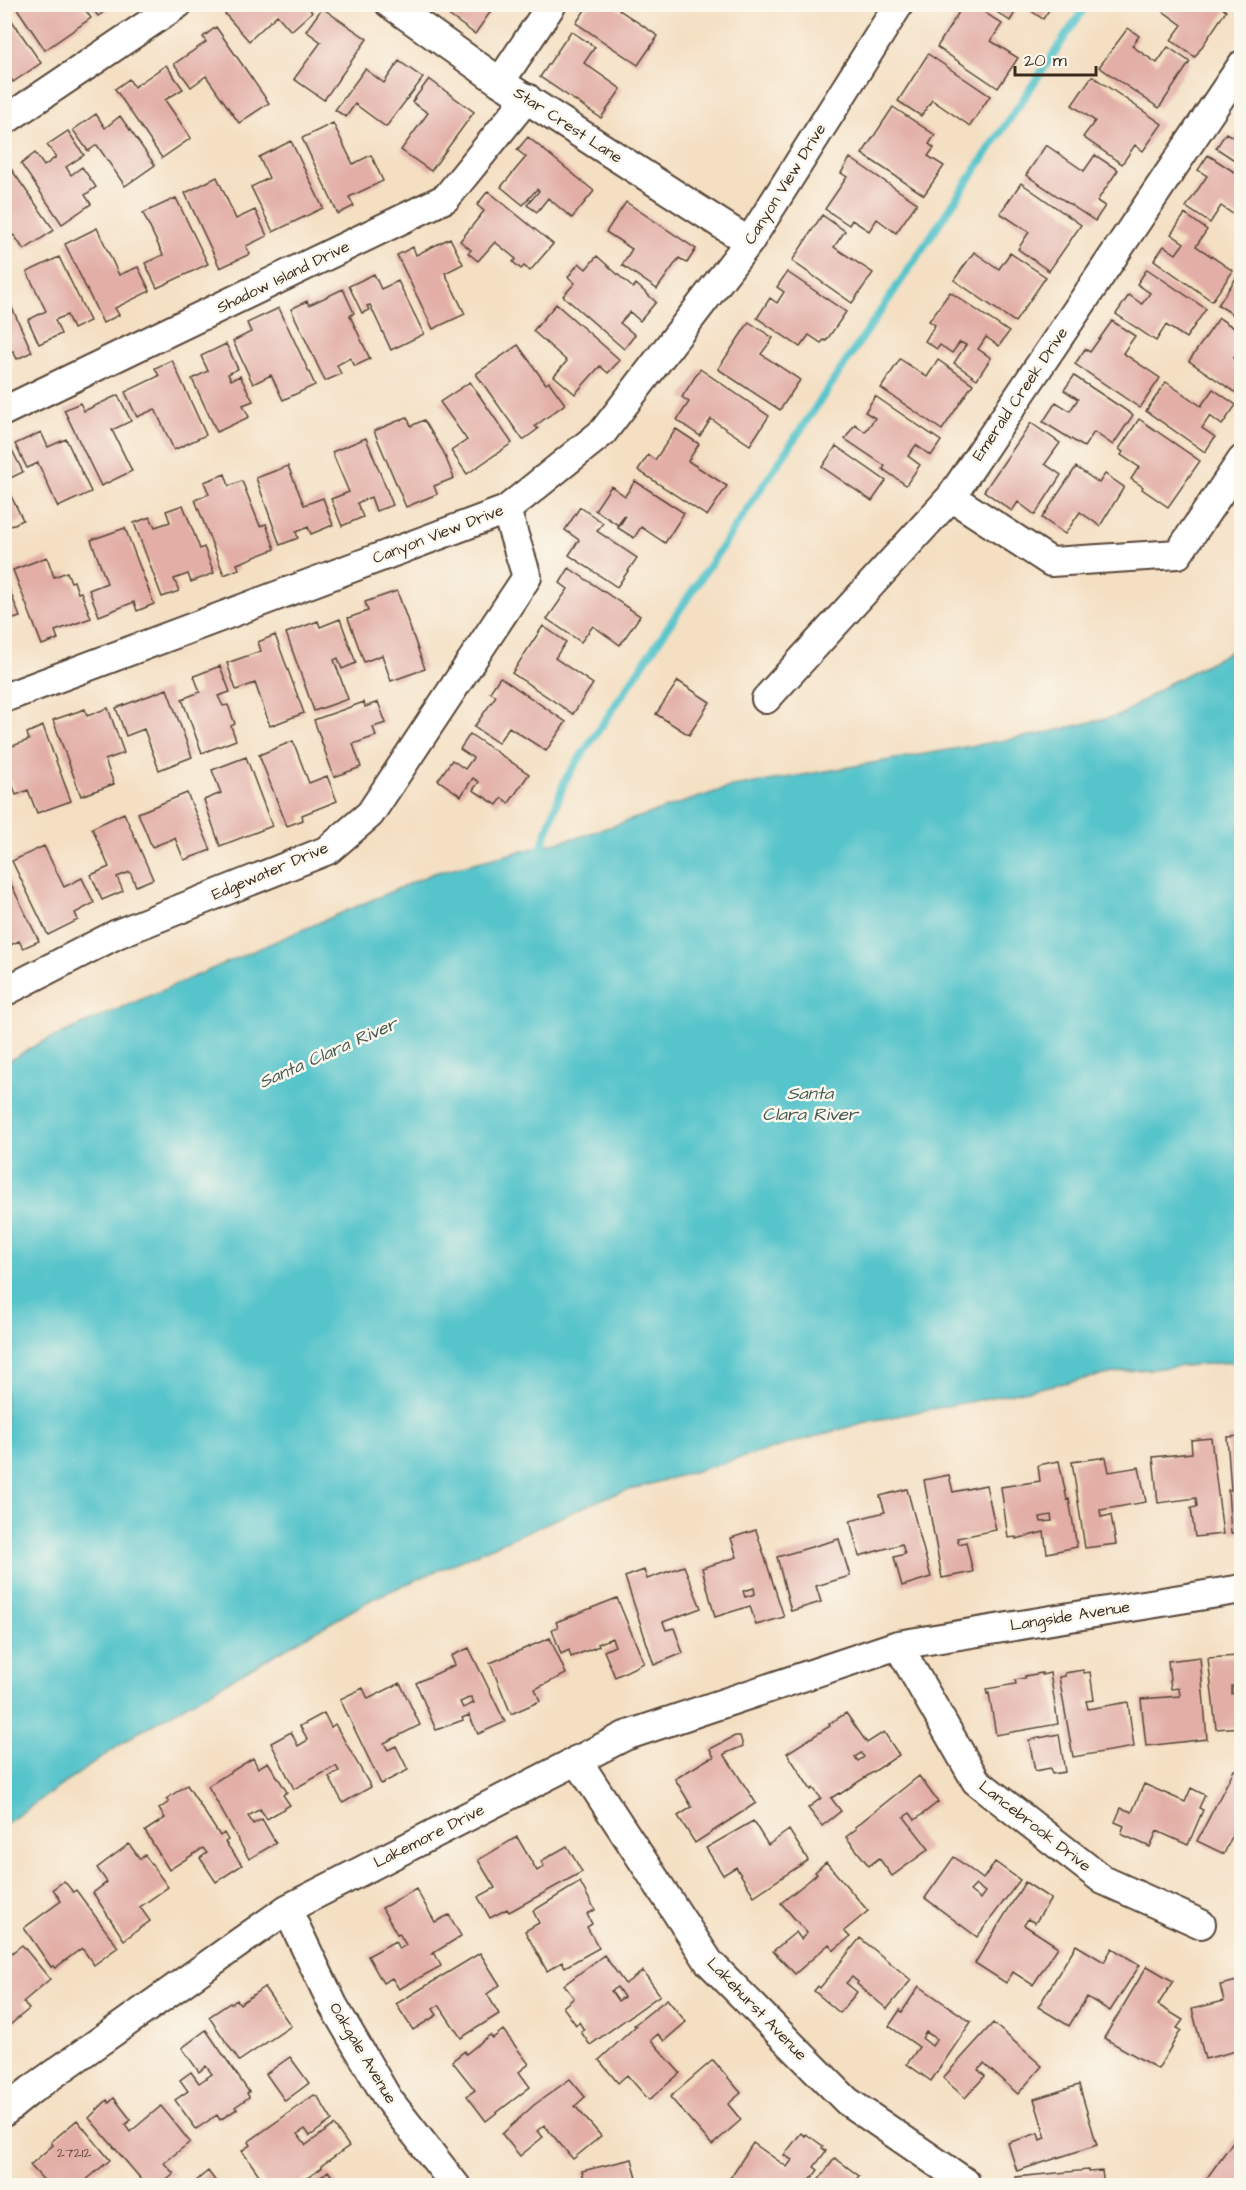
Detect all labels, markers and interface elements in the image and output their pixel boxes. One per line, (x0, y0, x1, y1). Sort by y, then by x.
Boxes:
scale bar (1015, 39, 1096, 77)
text: 20 m (1024, 48, 1067, 73)
street label: Star Crest Lane (509, 82, 627, 169)
street label: Canyon View Drive (739, 119, 832, 249)
street label: Shadow Island Drive (213, 235, 353, 319)
street label: Emerald Creek Drive (967, 323, 1073, 465)
street label: Canyon View Drive (369, 499, 507, 570)
street label: Edgewater Drive (208, 836, 332, 906)
water label: Santa Clara River (255, 1010, 403, 1095)
water label: Santa Clara River (762, 1081, 860, 1127)
street label: Langside Avenue (1008, 1596, 1132, 1637)
street label: Lancebrook Drive (974, 1775, 1096, 1877)
street label: Lakemore Drive (370, 1798, 488, 1873)
street label: Lakehurst Avenue (702, 1953, 812, 2066)
street label: Oakgale Avenue (323, 1998, 402, 2109)
house number: 27212 (57, 2143, 91, 2163)

